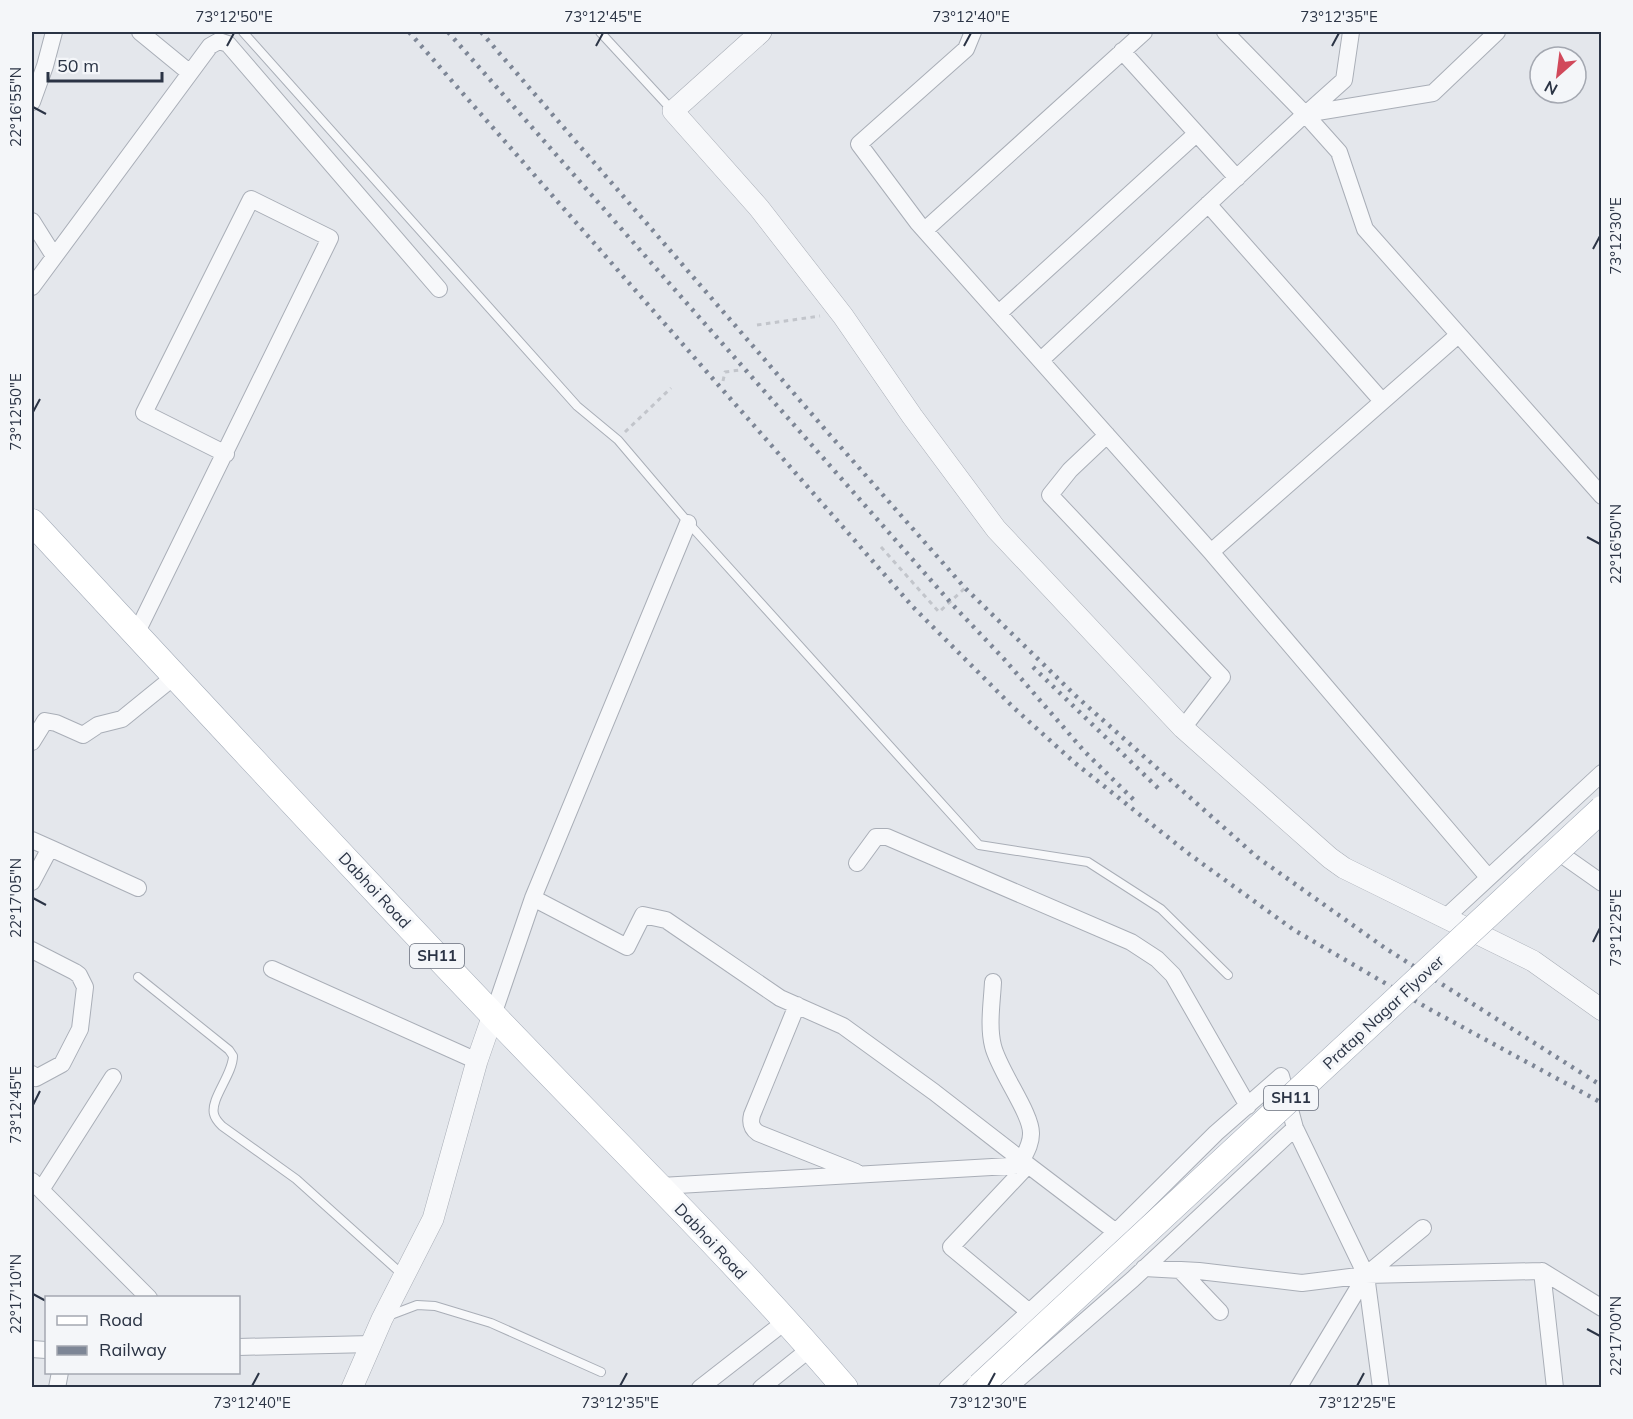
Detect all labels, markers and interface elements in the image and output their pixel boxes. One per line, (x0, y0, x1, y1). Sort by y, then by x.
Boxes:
text: 73°12'50"E (195, 7, 273, 26)
text: 73°12'45"E (564, 7, 642, 26)
text: 73°12'40"E (932, 7, 1010, 26)
text: 73°12'35"E (1300, 7, 1378, 26)
scale bar (48, 45, 162, 83)
north arrow (1528, 45, 1588, 105)
text: 50 m (57, 54, 99, 77)
text: 22°16'55"N (6, 67, 25, 147)
text: N (1541, 77, 1561, 100)
text: 73°12'30"E (1606, 197, 1625, 275)
text: 73°12'50"E (6, 373, 25, 451)
text: 22°16'50"N (1606, 504, 1625, 584)
street label: Dabhoi Road (335, 848, 415, 932)
text: 22°17'05"N (6, 858, 25, 938)
text: 73°12'25"E (1606, 889, 1625, 967)
road number: SH11 (410, 944, 464, 968)
street label: Pratap Nagar Flyover (1318, 951, 1448, 1073)
text: 73°12'45"E (6, 1066, 25, 1144)
road number: SH11 (1264, 1086, 1318, 1110)
street label: Dabhoi Road (671, 1199, 751, 1283)
text: 22°17'10"N (6, 1254, 25, 1334)
legend (45, 1296, 240, 1374)
text: 22°17'00"N (1606, 1296, 1625, 1376)
text: Road (99, 1308, 143, 1331)
text: Railway (99, 1338, 167, 1361)
text: 73°12'40"E (213, 1393, 291, 1412)
text: 73°12'35"E (581, 1393, 659, 1412)
text: 73°12'30"E (949, 1393, 1027, 1412)
text: 73°12'25"E (1318, 1393, 1396, 1412)

